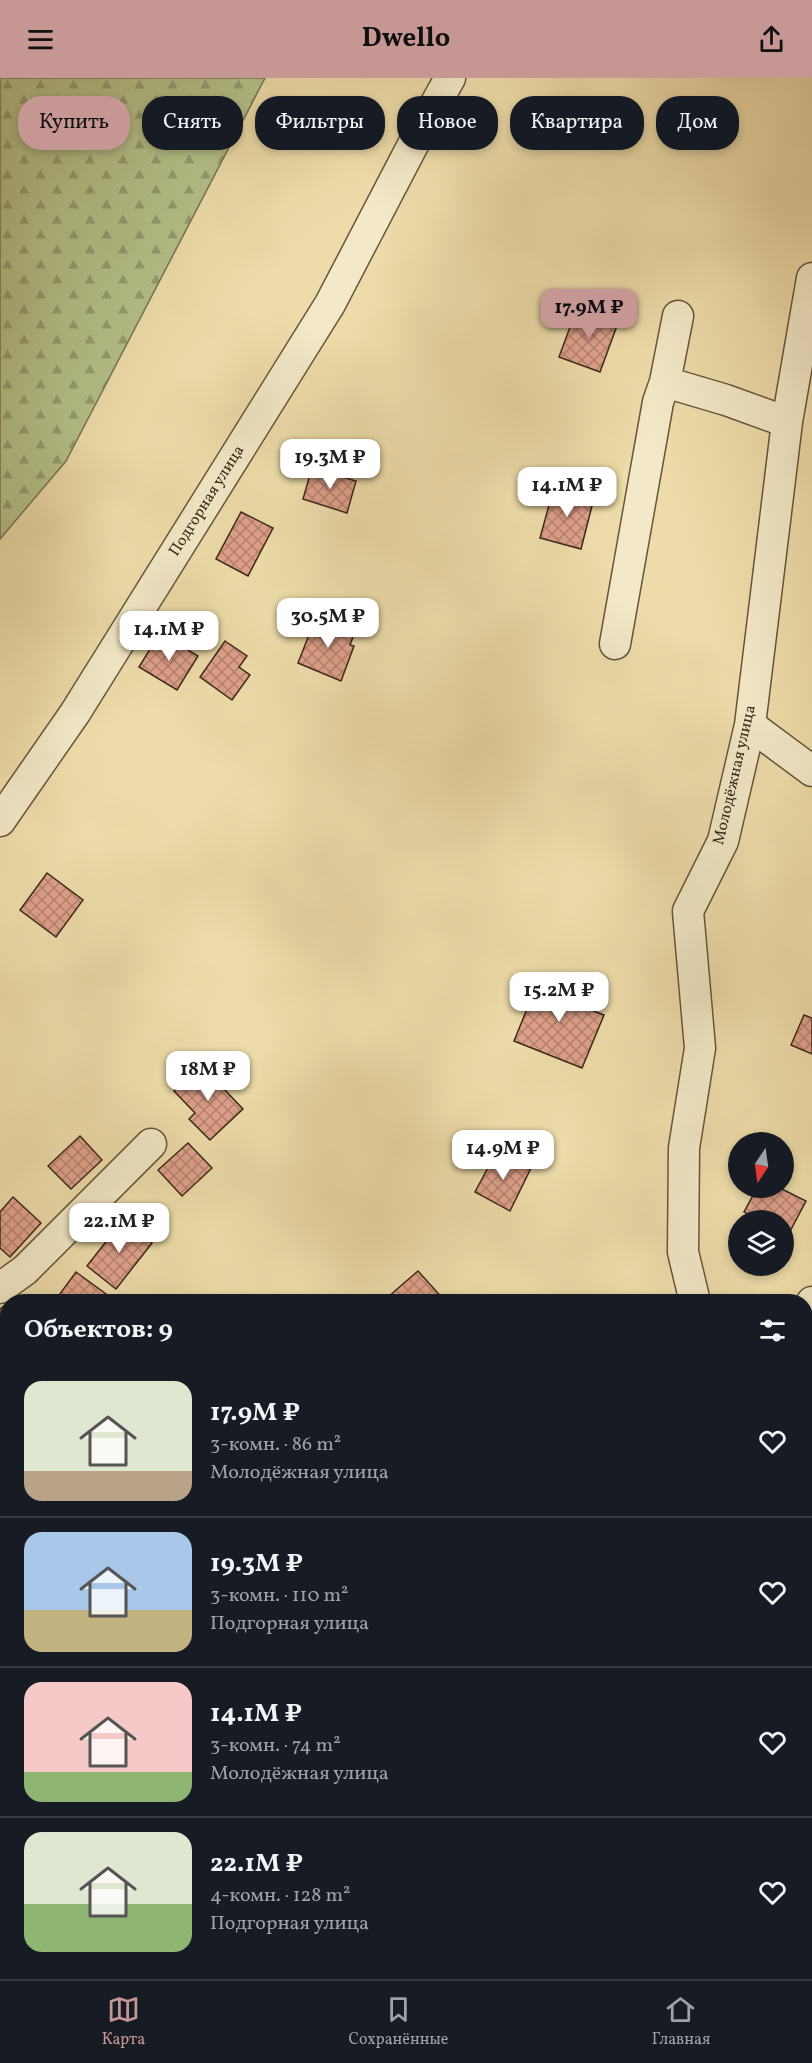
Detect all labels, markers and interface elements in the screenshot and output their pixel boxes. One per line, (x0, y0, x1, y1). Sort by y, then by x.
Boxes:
text: Dwello (362, 20, 450, 58)
icon: menu (24, 23, 57, 56)
icon: share (755, 23, 788, 56)
chip: Купить (18, 96, 130, 150)
chip: Снять (142, 96, 243, 150)
chip: Фильтры (255, 96, 385, 150)
chip: Новое (397, 96, 498, 150)
chip: Квартира (510, 96, 644, 150)
chip: Дом (656, 96, 739, 150)
pin: 17.9M ₽ (534, 289, 644, 340)
text: 17.9M ₽ (554, 294, 624, 322)
pin: 19.3M ₽ (275, 439, 385, 490)
street label: Подгорная улица (164, 441, 250, 561)
text: 19.3M ₽ (294, 444, 366, 472)
pin: 14.1M ₽ (512, 467, 622, 518)
text: 14.1M ₽ (532, 472, 602, 500)
pin: 30.5M ₽ (273, 598, 383, 649)
text: 30.5M ₽ (291, 603, 365, 631)
pin: 14.1M ₽ (114, 611, 224, 662)
text: 14.1M ₽ (134, 616, 204, 644)
street label: Молодёжная улица (708, 703, 762, 847)
pin: 15.2M ₽ (504, 972, 614, 1023)
text: 15.2M ₽ (524, 977, 594, 1005)
pin: 18M ₽ (166, 1051, 250, 1102)
text: 18M ₽ (180, 1056, 236, 1084)
pin: 14.9M ₽ (448, 1130, 558, 1181)
north arrow (728, 1132, 794, 1198)
map controls (728, 1132, 794, 1276)
text: 14.9M ₽ (466, 1135, 540, 1163)
pin: 22.1M ₽ (64, 1203, 174, 1254)
text: 22.1M ₽ (83, 1208, 155, 1236)
button: layers (728, 1210, 794, 1276)
text: Объектов: 9 (24, 1312, 173, 1348)
icon: filters (756, 1314, 789, 1347)
text: 17.9M ₽ (210, 1395, 300, 1431)
icon: home (72, 1405, 144, 1477)
icon: heart (756, 1425, 789, 1458)
text: 3-комн. · 86 m² (210, 1431, 341, 1459)
text: Молодёжная улица (210, 1459, 389, 1487)
text: 19.3M ₽ (210, 1546, 303, 1582)
icon: home (72, 1556, 144, 1628)
icon: heart (756, 1576, 789, 1609)
text: 3-комн. · 110 m² (210, 1582, 349, 1610)
text: Подгорная улица (210, 1610, 369, 1638)
text: 14.1M ₽ (210, 1696, 302, 1732)
icon: home (72, 1706, 144, 1778)
icon: heart (756, 1726, 789, 1759)
text: 3-комн. · 74 m² (210, 1732, 341, 1760)
text: Молодёжная улица (210, 1760, 389, 1788)
text: 22.1M ₽ (210, 1846, 303, 1882)
icon: home (72, 1856, 144, 1928)
icon: heart (756, 1876, 789, 1909)
text: 4-комн. · 128 m² (210, 1882, 351, 1910)
text: Подгорная улица (210, 1910, 369, 1938)
tab: Карта (102, 1993, 145, 2051)
tab: Сохранённые (349, 1993, 448, 2051)
tab: Главная (652, 1993, 710, 2051)

